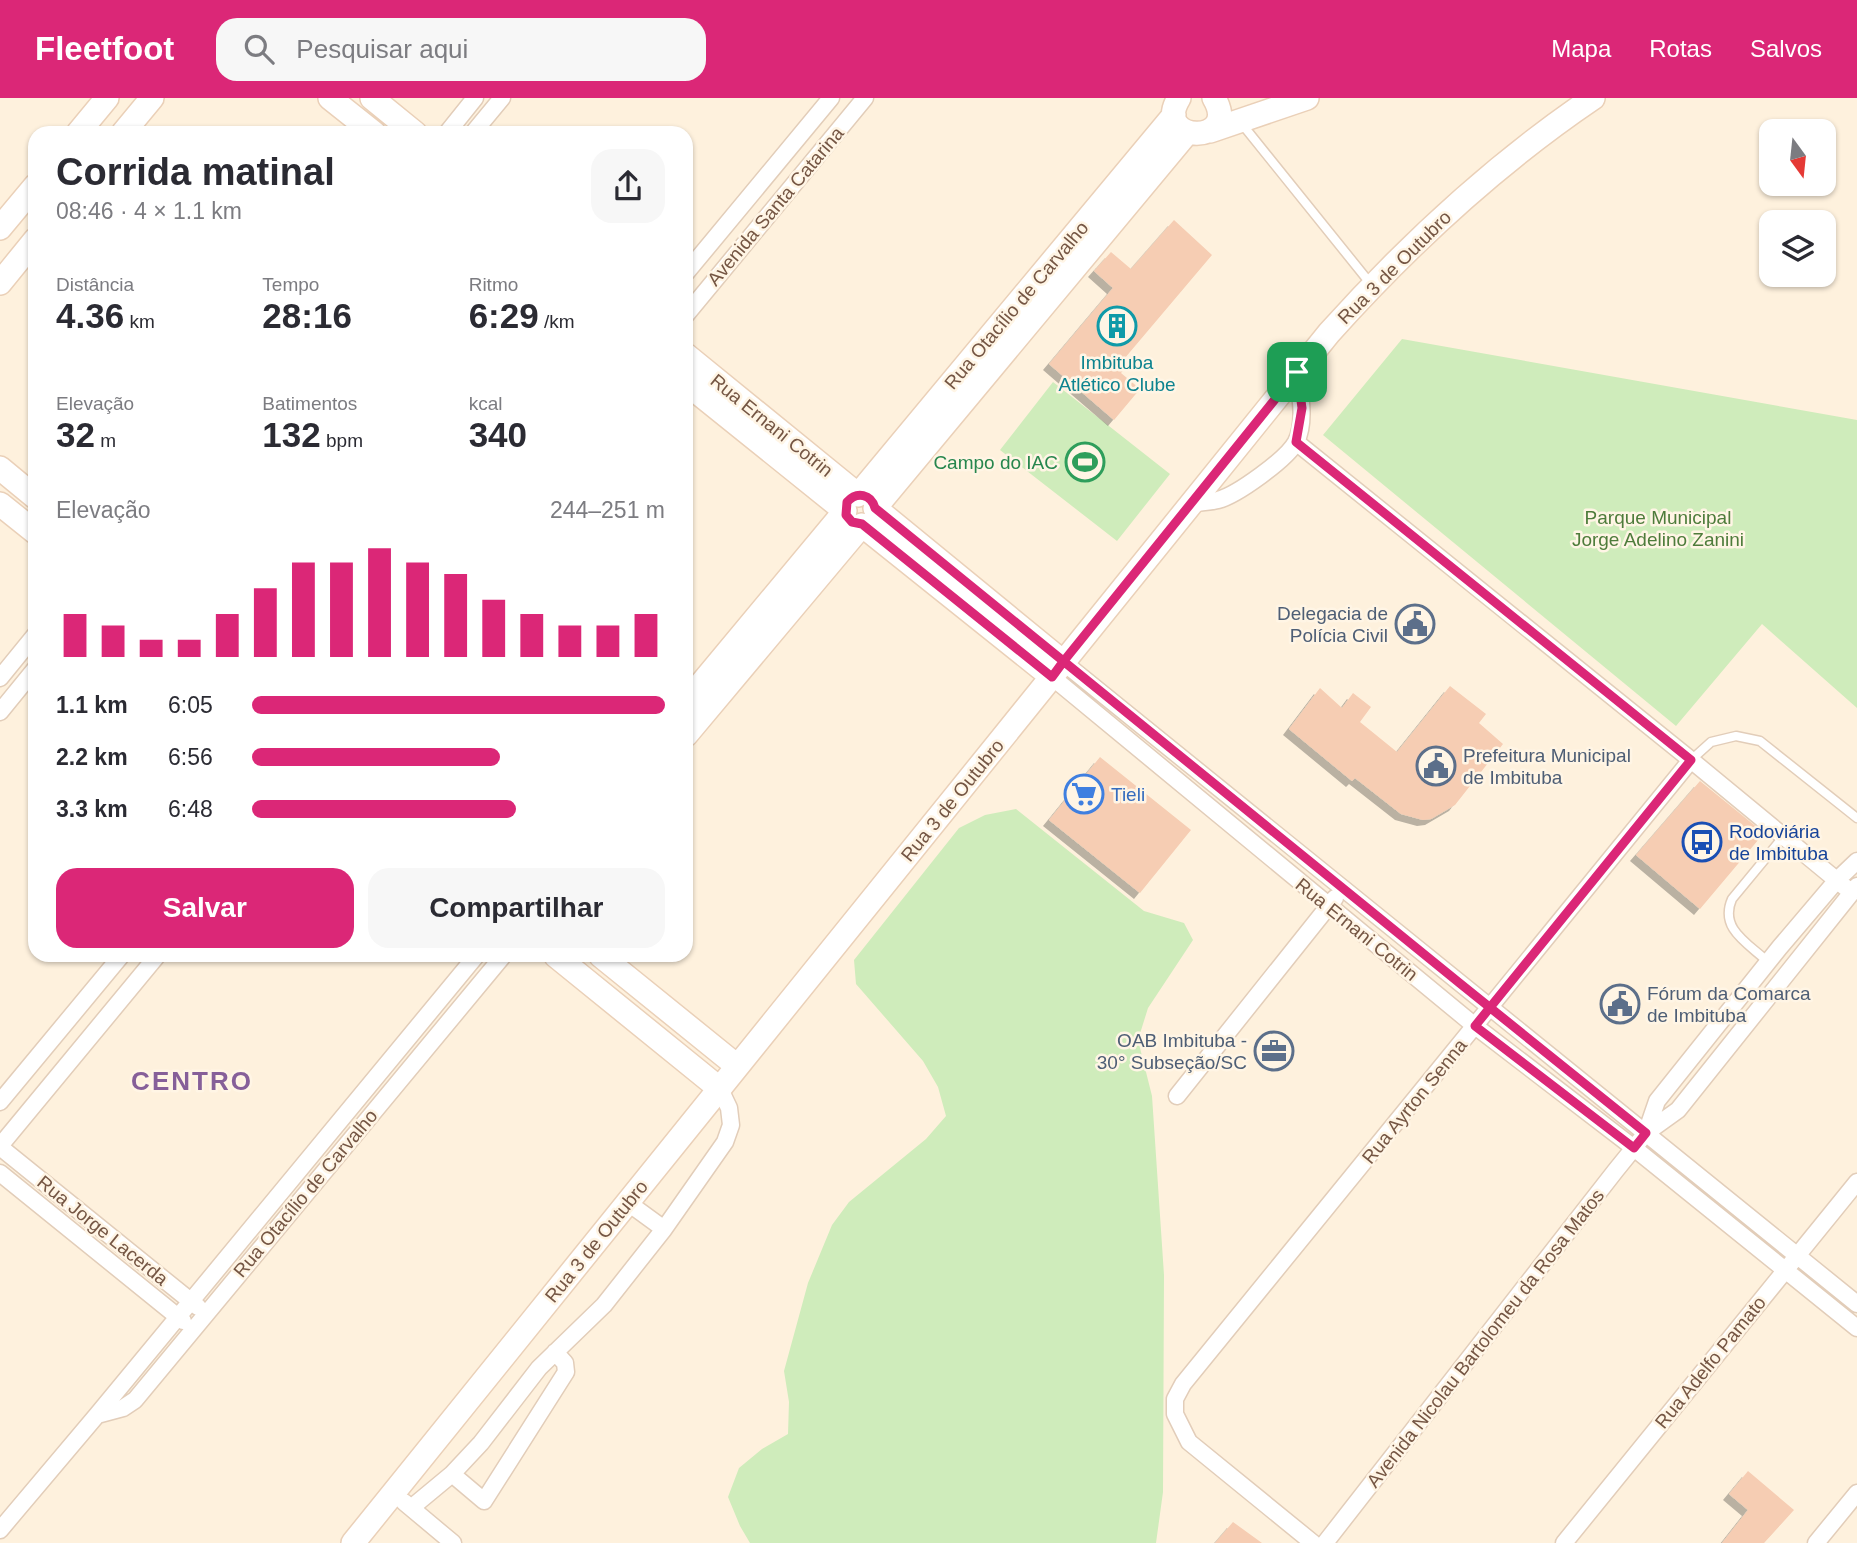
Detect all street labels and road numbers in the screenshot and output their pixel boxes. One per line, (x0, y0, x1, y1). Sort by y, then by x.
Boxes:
street label: Avenida Santa Catarina (703, 123, 848, 290)
street label: Rua 3 de Outubro (1334, 207, 1455, 328)
street label: Rua Otacílio de Carvalho (940, 217, 1093, 393)
street label: Rua Ernani Cotrin (706, 370, 837, 481)
street label: Rua 3 de Outubro (897, 735, 1008, 866)
street label: Rua Ernani Cotrin (1291, 874, 1422, 985)
street label: Rua Ayrton Senna (1358, 1035, 1471, 1168)
street label: Rua Otacílio de Carvalho (229, 1105, 382, 1281)
street label: Rua Jorge Lacerda (33, 1171, 172, 1290)
street label: Rua 3 de Outubro (541, 1176, 652, 1307)
street label: Avenida Nicolau Bartolomeu da Rosa Matos (1362, 1185, 1608, 1492)
street label: Rua Adelfo Pamato (1651, 1292, 1770, 1433)

